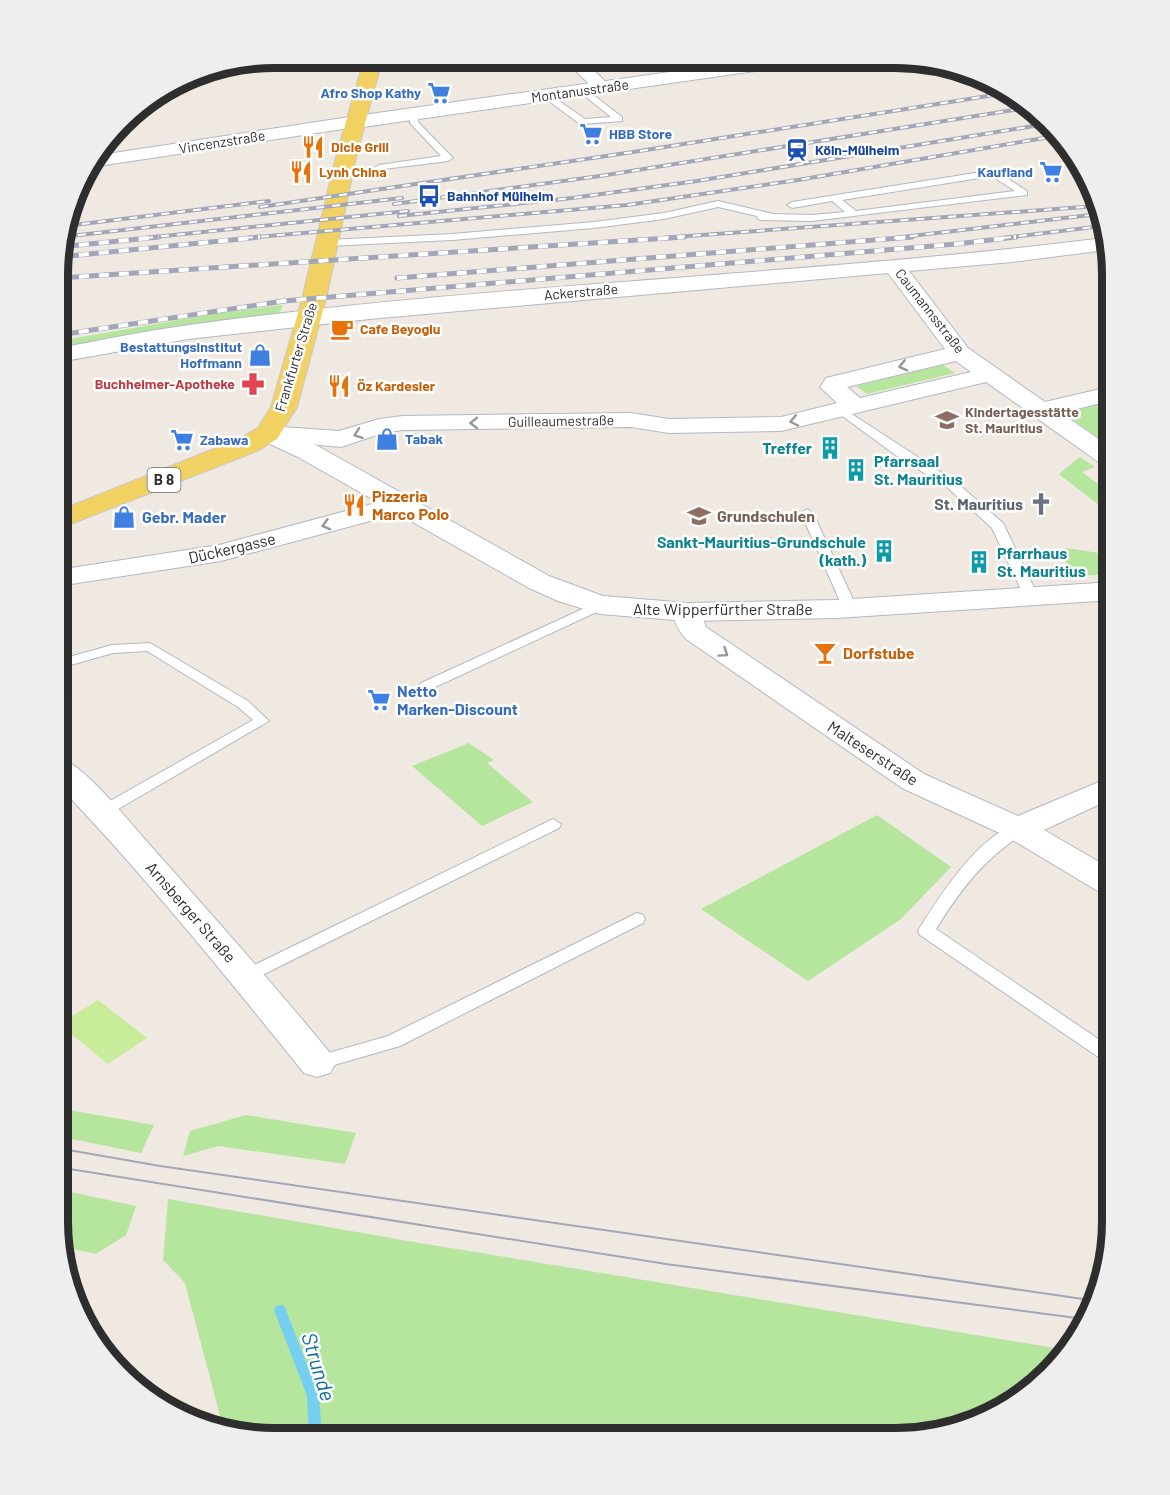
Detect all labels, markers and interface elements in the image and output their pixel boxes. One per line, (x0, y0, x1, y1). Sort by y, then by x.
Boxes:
street label: Montanusstraße (530, 75, 630, 106)
supermarket icon: Afro Shop Kathy (426, 80, 452, 106)
place label: Afro Shop Kathy (321, 84, 421, 101)
supermarket icon: HBB Store (578, 121, 604, 147)
place label: HBB Store (609, 125, 672, 142)
street label: Vincenzstraße (178, 126, 266, 157)
restaurant icon: Dicle Grill (300, 134, 326, 160)
station icon: Köln-Mülheim (784, 137, 810, 163)
place label: Dicle Grill (331, 138, 389, 155)
place label: Köln-Mülheim (815, 141, 900, 158)
restaurant icon: Lynh China (288, 159, 314, 185)
supermarket icon: Kaufland (1038, 159, 1064, 185)
place label: Lynh China (319, 163, 387, 180)
place label: Kaufland (977, 163, 1033, 180)
bus stop icon: Bahnhof Mülheim (416, 183, 442, 209)
place label: Bahnhof Mülheim (447, 187, 554, 204)
street label: Caumannsstraße (892, 265, 969, 356)
street label: Ackerstraße (543, 280, 619, 303)
street label: Frankfurter Straße (271, 300, 320, 414)
cafe icon: Cafe Beyoglu (329, 316, 355, 342)
place label: Cafe Beyoglu (360, 320, 440, 337)
place label: Bestattungsinstitut Hoffmann (120, 338, 242, 371)
shop icon: Bestattungsinstitut Hoffmann (247, 342, 273, 368)
one-way arrow (898, 359, 908, 372)
pharmacy icon: Buchheimer-Apotheke (240, 371, 266, 397)
restaurant icon: Öz Kardesler (326, 373, 352, 399)
place label: Buchheimer-Apotheke (95, 375, 235, 392)
place label: Öz Kardesler (357, 377, 436, 394)
place label: Kindertagesstätte St. Mauritius (965, 403, 1079, 436)
school or university icon: Kindertagesstätte St. Mauritius (934, 407, 960, 433)
street label: Guilleaumestraße (508, 411, 614, 430)
one-way arrow (790, 414, 800, 427)
one-way arrow (470, 416, 479, 429)
shop icon: Tabak (374, 426, 400, 452)
supermarket icon: Zabawa (169, 427, 195, 453)
one-way arrow (353, 427, 364, 440)
place label: Tabak (405, 430, 443, 447)
place label: Zabawa (200, 431, 248, 448)
building icon: Treffer (817, 435, 843, 461)
place label: Treffer (762, 438, 812, 457)
place label: Pfarrsaal St. Mauritius (874, 451, 963, 488)
building icon: Pfarrsaal St. Mauritius (843, 457, 869, 483)
road number: B 8 (148, 468, 180, 492)
place label: Pizzeria Marco Polo (372, 486, 449, 523)
church icon: St. Mauritius (1028, 491, 1054, 517)
restaurant icon: Pizzeria Marco Polo (341, 492, 367, 518)
place label: St. Mauritius (934, 494, 1023, 513)
school or university icon: Grundschulen (686, 503, 712, 529)
shop icon: Gebr. Mader (111, 504, 137, 530)
place label: Grundschulen (717, 506, 815, 525)
place label: Gebr. Mader (142, 507, 226, 526)
one-way arrow (321, 518, 331, 530)
street label: Dückergasse (186, 528, 277, 567)
place label: Sankt-Mauritius-Grundschule (kath.) (657, 532, 866, 569)
building icon: Sankt-Mauritius-Grundschule (kath.) (871, 538, 897, 564)
place label: Pfarrhaus St. Mauritius (997, 543, 1086, 580)
building icon: Pfarrhaus St. Mauritius (966, 549, 992, 575)
street label: Alte Wipperfürther Straße (633, 599, 813, 618)
bar icon: Dorfstube (812, 640, 838, 666)
place label: Dorfstube (843, 643, 915, 662)
one-way arrow (718, 645, 729, 656)
place label: Netto Marken-Discount (397, 681, 518, 718)
supermarket icon: Netto Marken-Discount (366, 687, 392, 713)
street label: Malteserstraße (824, 716, 922, 789)
street label: Arnsberger Straße (142, 857, 240, 966)
water label: Strunde (297, 1329, 342, 1404)

